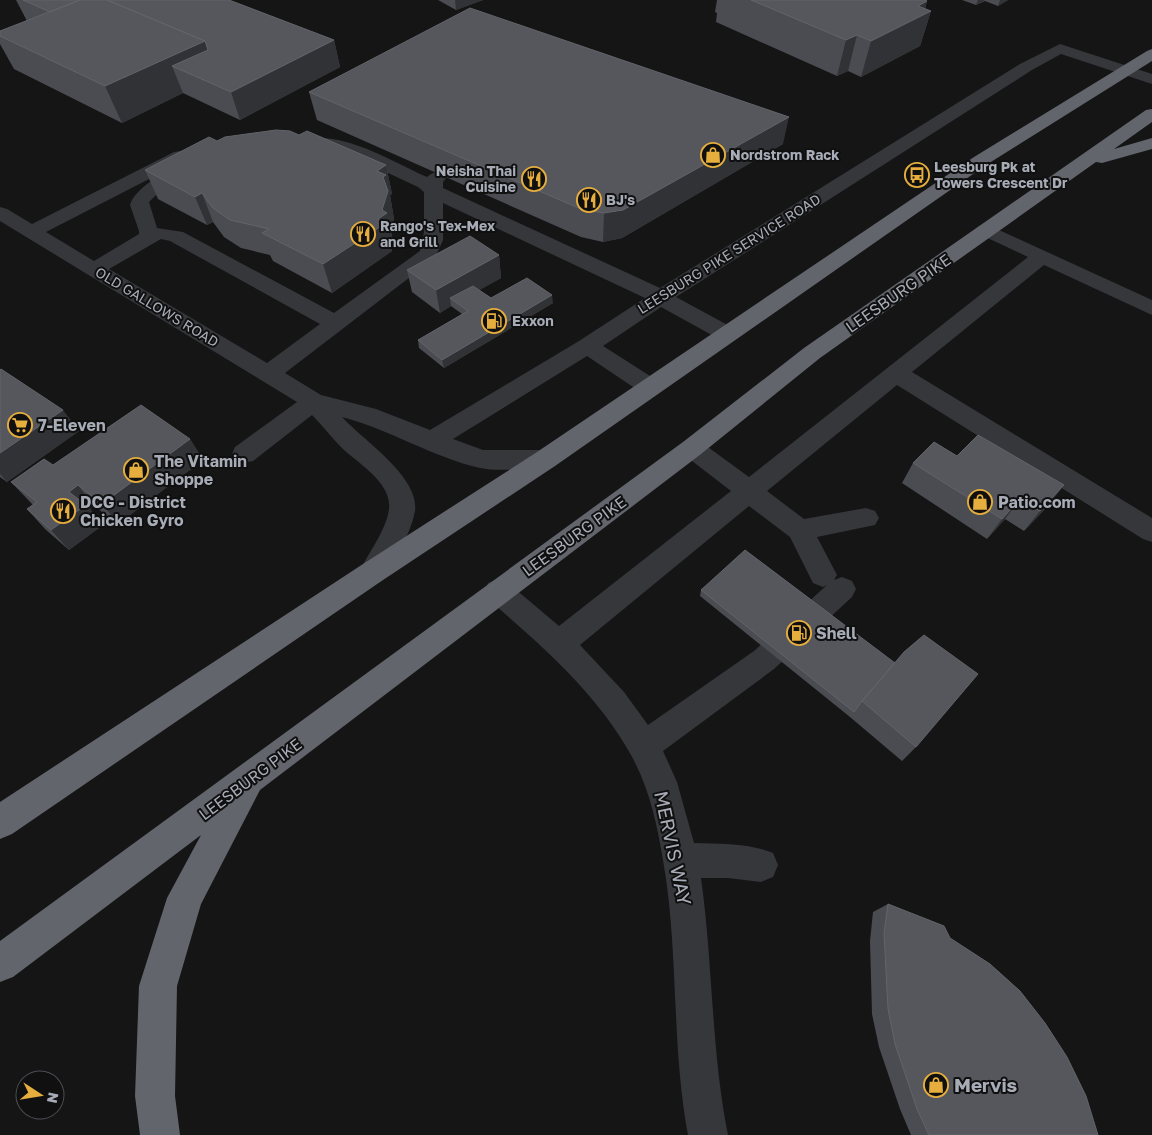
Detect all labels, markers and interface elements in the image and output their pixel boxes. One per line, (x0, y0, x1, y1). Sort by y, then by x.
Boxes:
shop icon: Nordstrom Rack (700, 142, 726, 168)
place label: Nordstrom Rack (730, 146, 839, 163)
place label: Leesburg Pk at Towers Crescent Dr (934, 158, 1068, 191)
place label: Neisha Thai Cuisine (436, 162, 516, 195)
bus stop icon: Leesburg Pk at Towers Crescent Dr (904, 162, 930, 188)
restaurant icon: Neisha Thai Cuisine (521, 166, 547, 192)
restaurant icon: BJ's (576, 187, 602, 213)
street label: LEESBURG PIKE SERVICE ROAD (634, 190, 823, 317)
place label: BJ's (606, 191, 635, 208)
place label: Rango's Tex-Mex and Grill (380, 217, 495, 250)
restaurant icon: Rango's Tex-Mex and Grill (350, 221, 376, 247)
street label: LEESBURG PIKE (842, 249, 954, 337)
street label: OLD GALLOWS ROAD (93, 263, 222, 350)
fuel station icon: Exxon (481, 308, 507, 334)
place label: Exxon (512, 312, 554, 329)
supermarket icon: 7-Eleven (7, 412, 33, 438)
place label: 7-Eleven (38, 415, 106, 435)
place label: The Vitamin Shoppe (154, 451, 247, 489)
shop icon: The Vitamin Shoppe (123, 457, 149, 483)
shop icon: Patio.com (967, 489, 993, 515)
place label: DCG - District Chicken Gyro (80, 492, 186, 530)
street label: LEESBURG PIKE (518, 492, 630, 580)
place label: Patio.com (998, 492, 1076, 512)
restaurant icon: DCG - District Chicken Gyro (50, 498, 76, 524)
fuel station icon: Shell (786, 620, 812, 646)
place label: Shell (816, 623, 857, 643)
street label: LEESBURG PIKE (195, 734, 305, 824)
street label: MERVIS WAY (650, 789, 697, 907)
north arrow (15, 1070, 65, 1120)
shop icon: Mervis (923, 1072, 949, 1098)
place label: Mervis (954, 1073, 1018, 1096)
text: N (44, 1091, 63, 1105)

